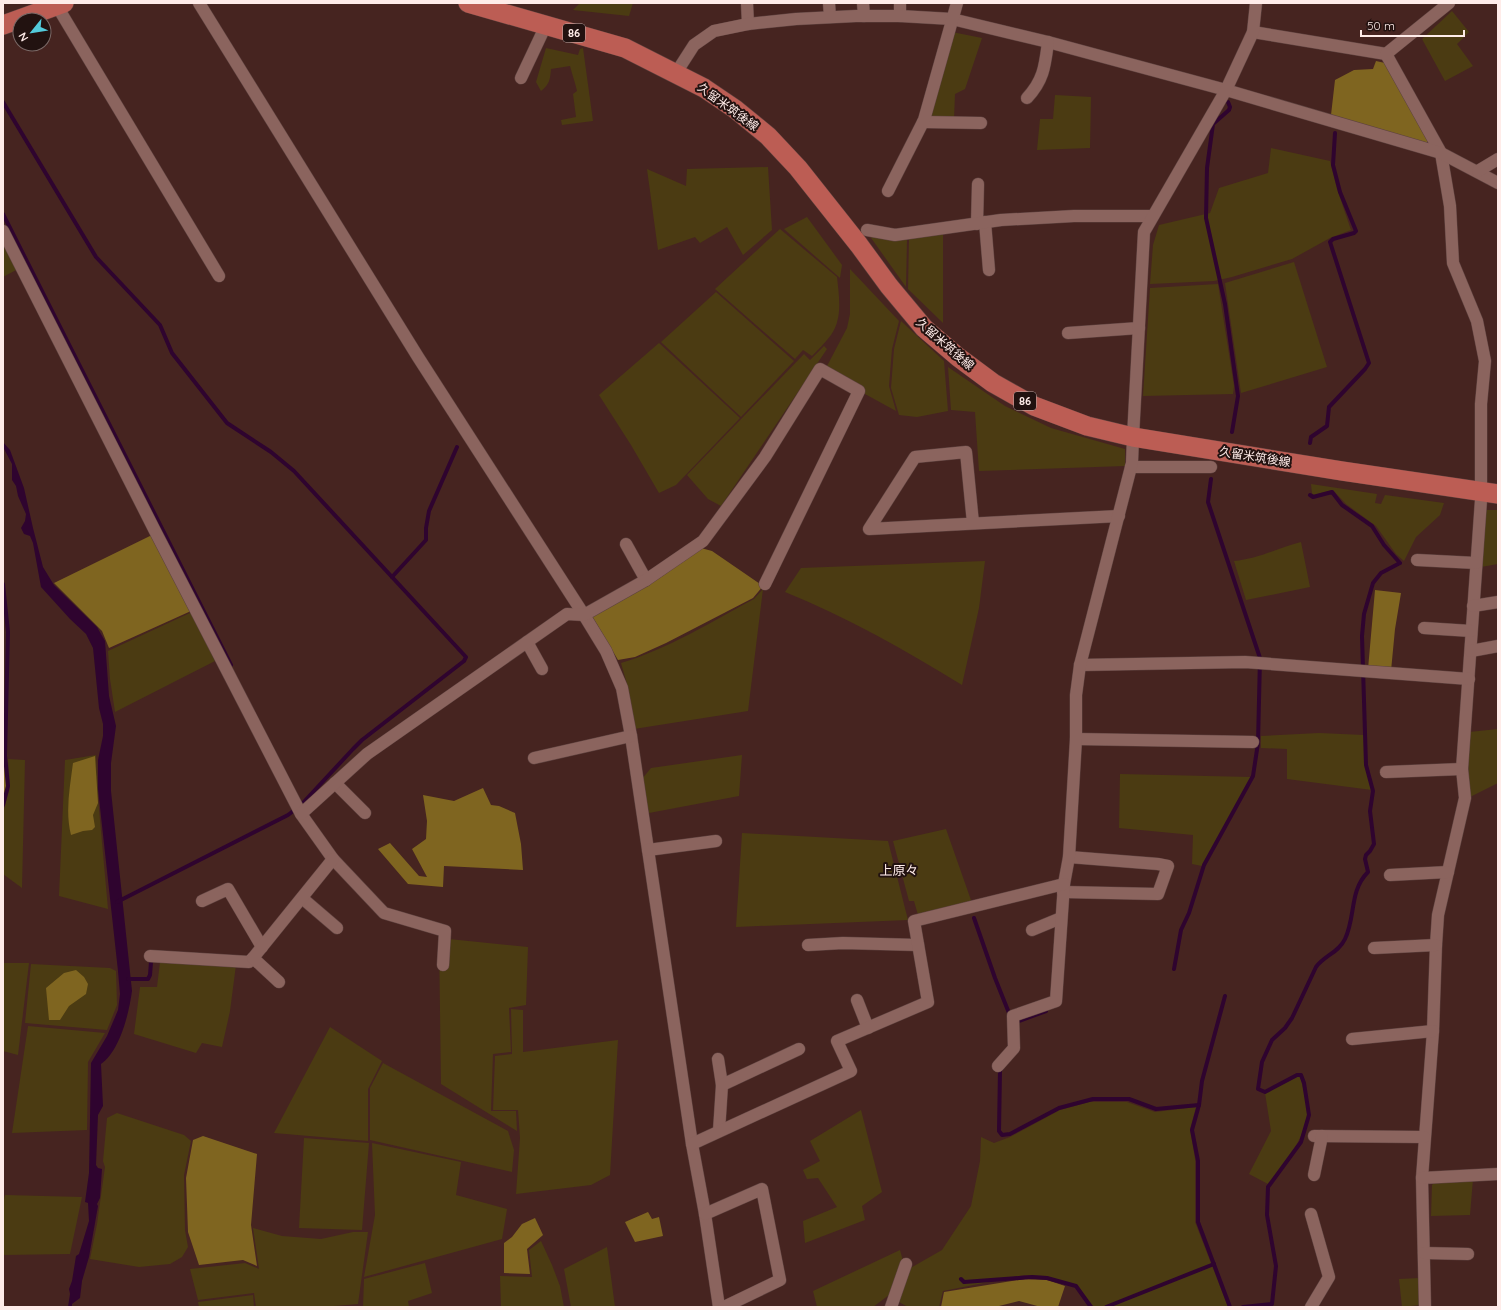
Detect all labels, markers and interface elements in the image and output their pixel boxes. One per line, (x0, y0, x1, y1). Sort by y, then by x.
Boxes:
north arrow (12, 12, 52, 52)
scale bar (1361, 12, 1464, 38)
text: 50 m (1367, 18, 1395, 33)
road number: 86 (563, 24, 585, 42)
text: N (15, 30, 31, 44)
street label: 久留米筑後線 (695, 79, 762, 134)
street label: 久留米筑後線 (913, 314, 977, 373)
road number: 86 (1014, 392, 1036, 410)
street label: 久留米筑後線 (1218, 443, 1292, 470)
district label: 上原々 (879, 862, 919, 878)

